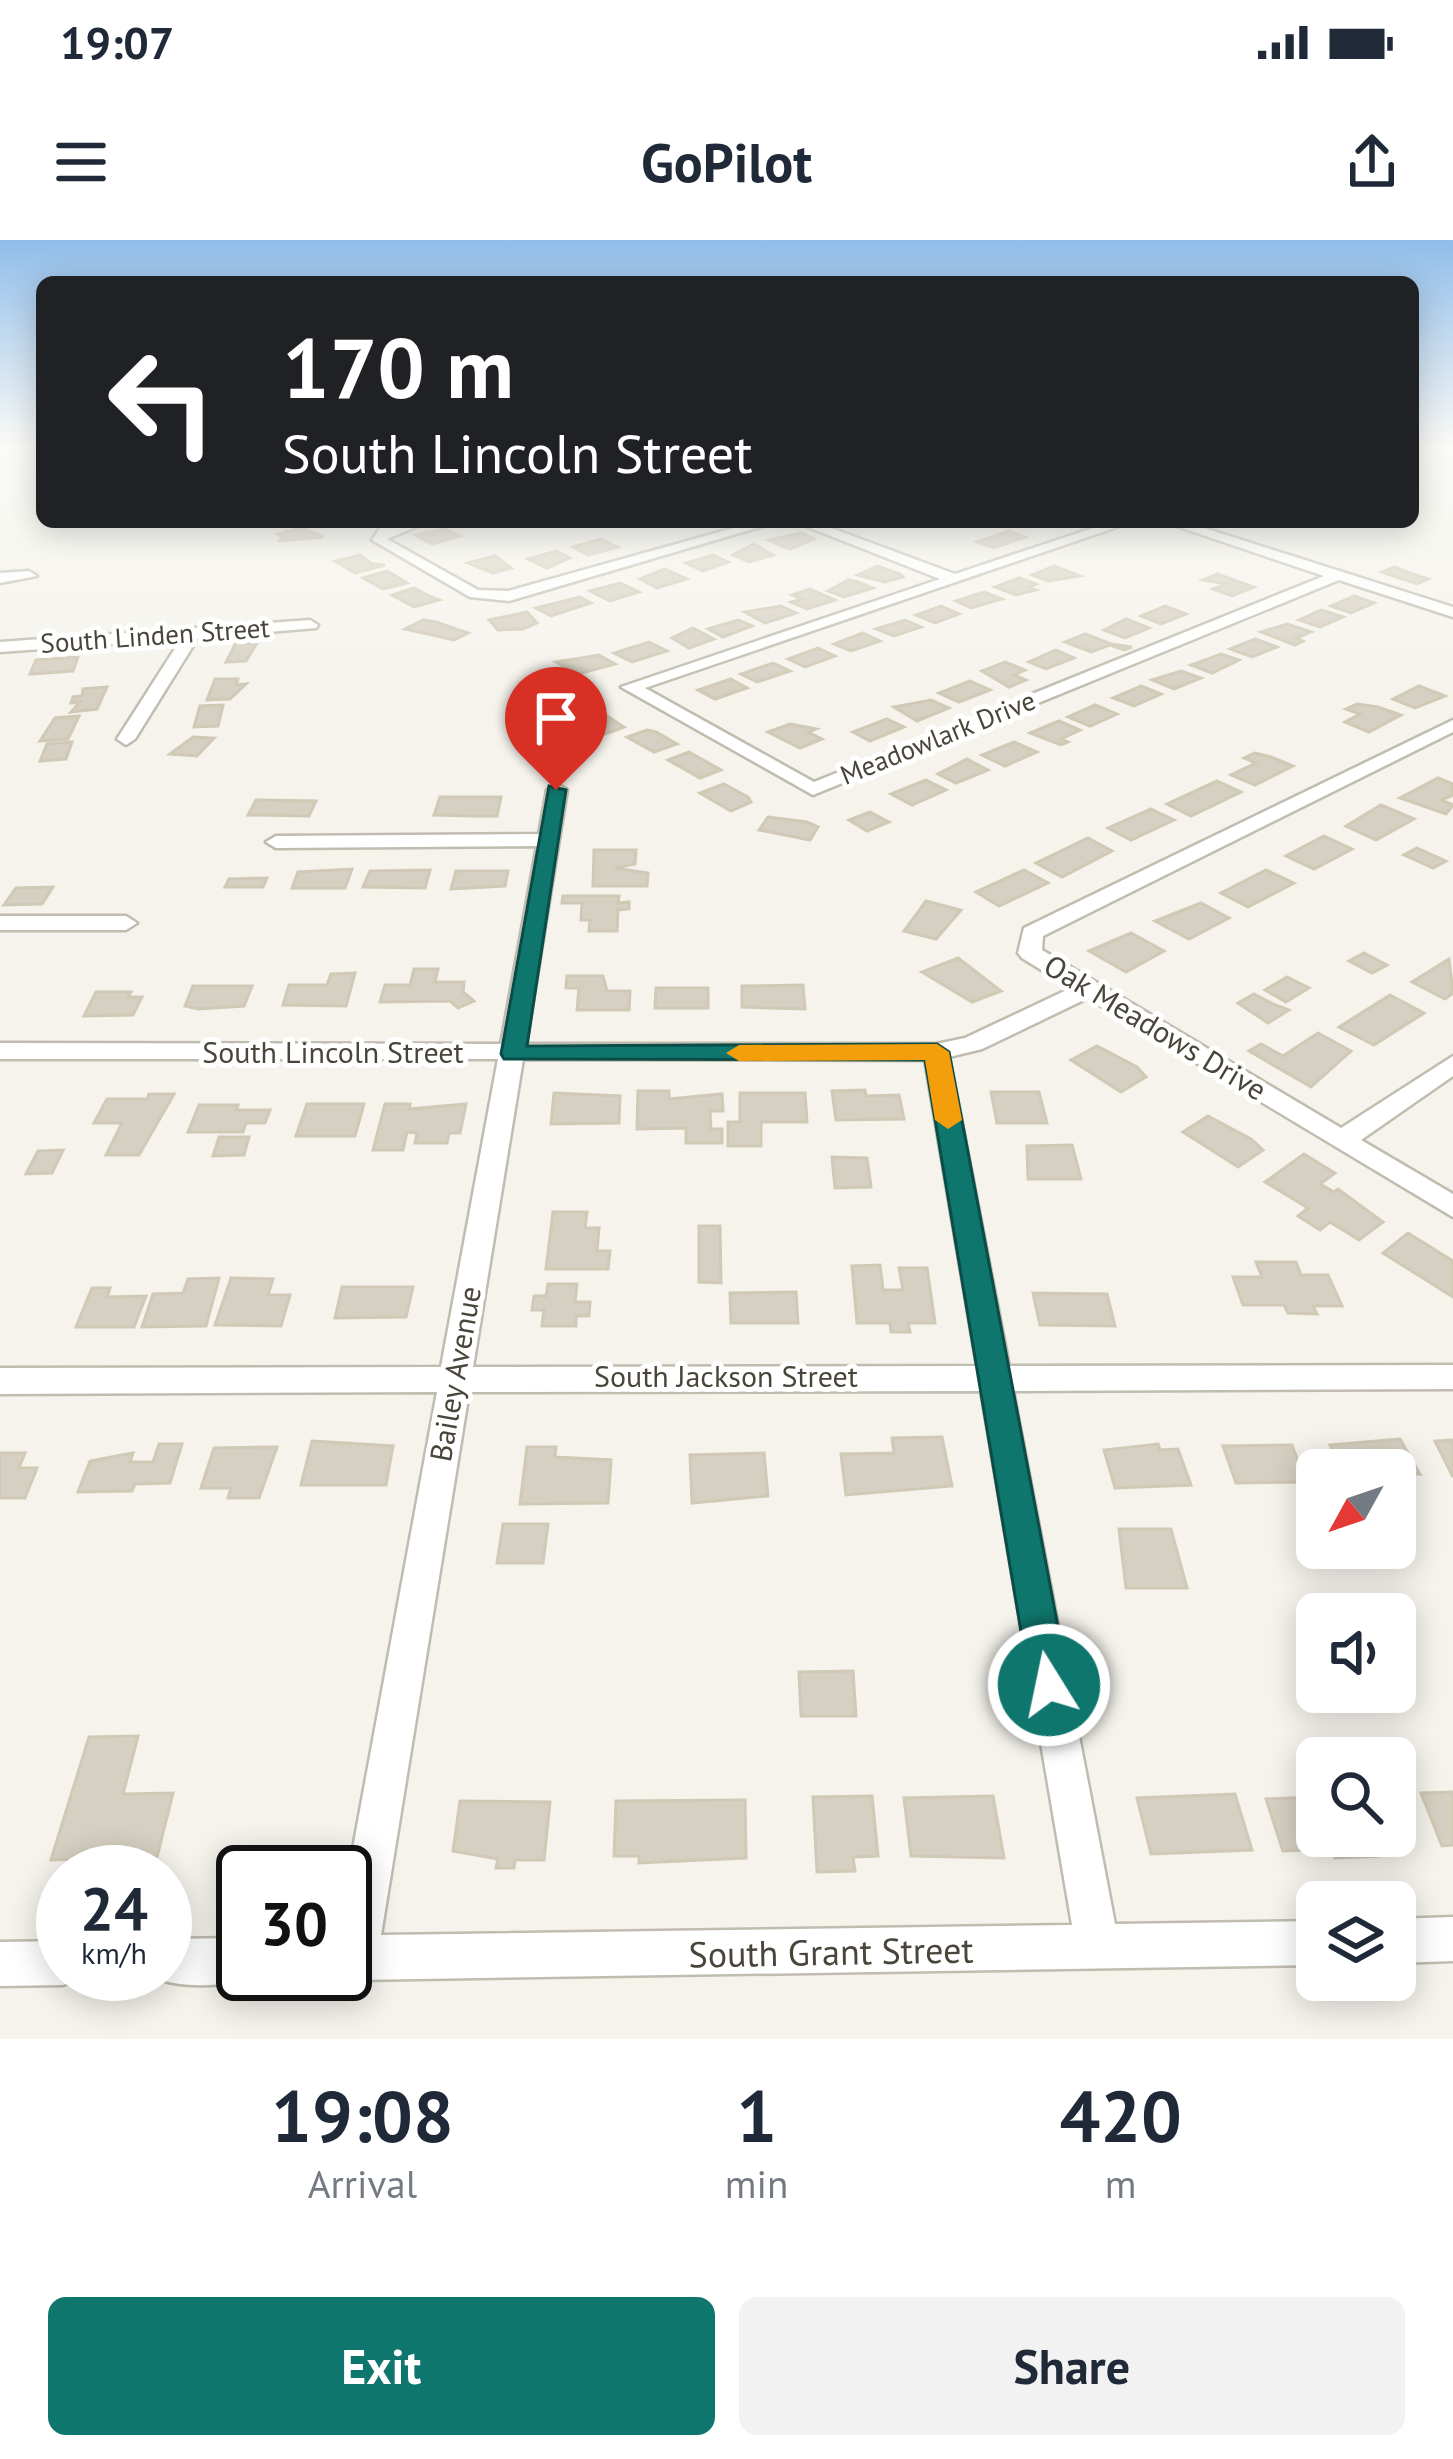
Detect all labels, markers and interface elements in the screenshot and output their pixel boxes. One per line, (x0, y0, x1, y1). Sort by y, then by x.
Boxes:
text: 19:07 (60, 13, 174, 71)
text: GoPilot (641, 127, 812, 197)
icon: menu (48, 129, 114, 195)
icon: share (1339, 129, 1405, 195)
text: 170 m (282, 312, 514, 421)
icon: left (84, 324, 240, 480)
text: South Lincoln Street (282, 418, 753, 488)
street label: South Linden Street (39, 610, 271, 660)
pin (505, 667, 607, 790)
street label: Meadowlark Drive (835, 682, 1040, 792)
icon: arrive (523, 685, 589, 751)
street label: Oak Meadows Drive (1037, 945, 1274, 1108)
street label: South Lincoln Street (202, 1032, 464, 1071)
street label: Bailey Avenue (420, 1283, 489, 1464)
street label: South Jackson Street (594, 1356, 858, 1395)
north arrow (1296, 1449, 1416, 1569)
map controls (1296, 1449, 1416, 2001)
button: sound (1296, 1593, 1416, 1713)
position arrow (986, 1622, 1112, 1748)
button: search (1296, 1737, 1416, 1857)
speed limit sign: 30 (216, 1845, 372, 2001)
text: 24 (80, 1869, 148, 1947)
button: layers (1296, 1881, 1416, 2001)
street label: South Grant Street (688, 1926, 974, 1977)
text: km/h (81, 1933, 147, 1972)
text: 19:08 (271, 2069, 454, 2162)
text: 1 (736, 2069, 777, 2162)
text: 420 (1059, 2069, 1182, 2162)
text: Arrival (308, 2158, 417, 2209)
text: min (725, 2158, 788, 2209)
text: m (1105, 2158, 1136, 2209)
button: Exit (48, 2297, 715, 2435)
button: Share (739, 2297, 1405, 2435)

